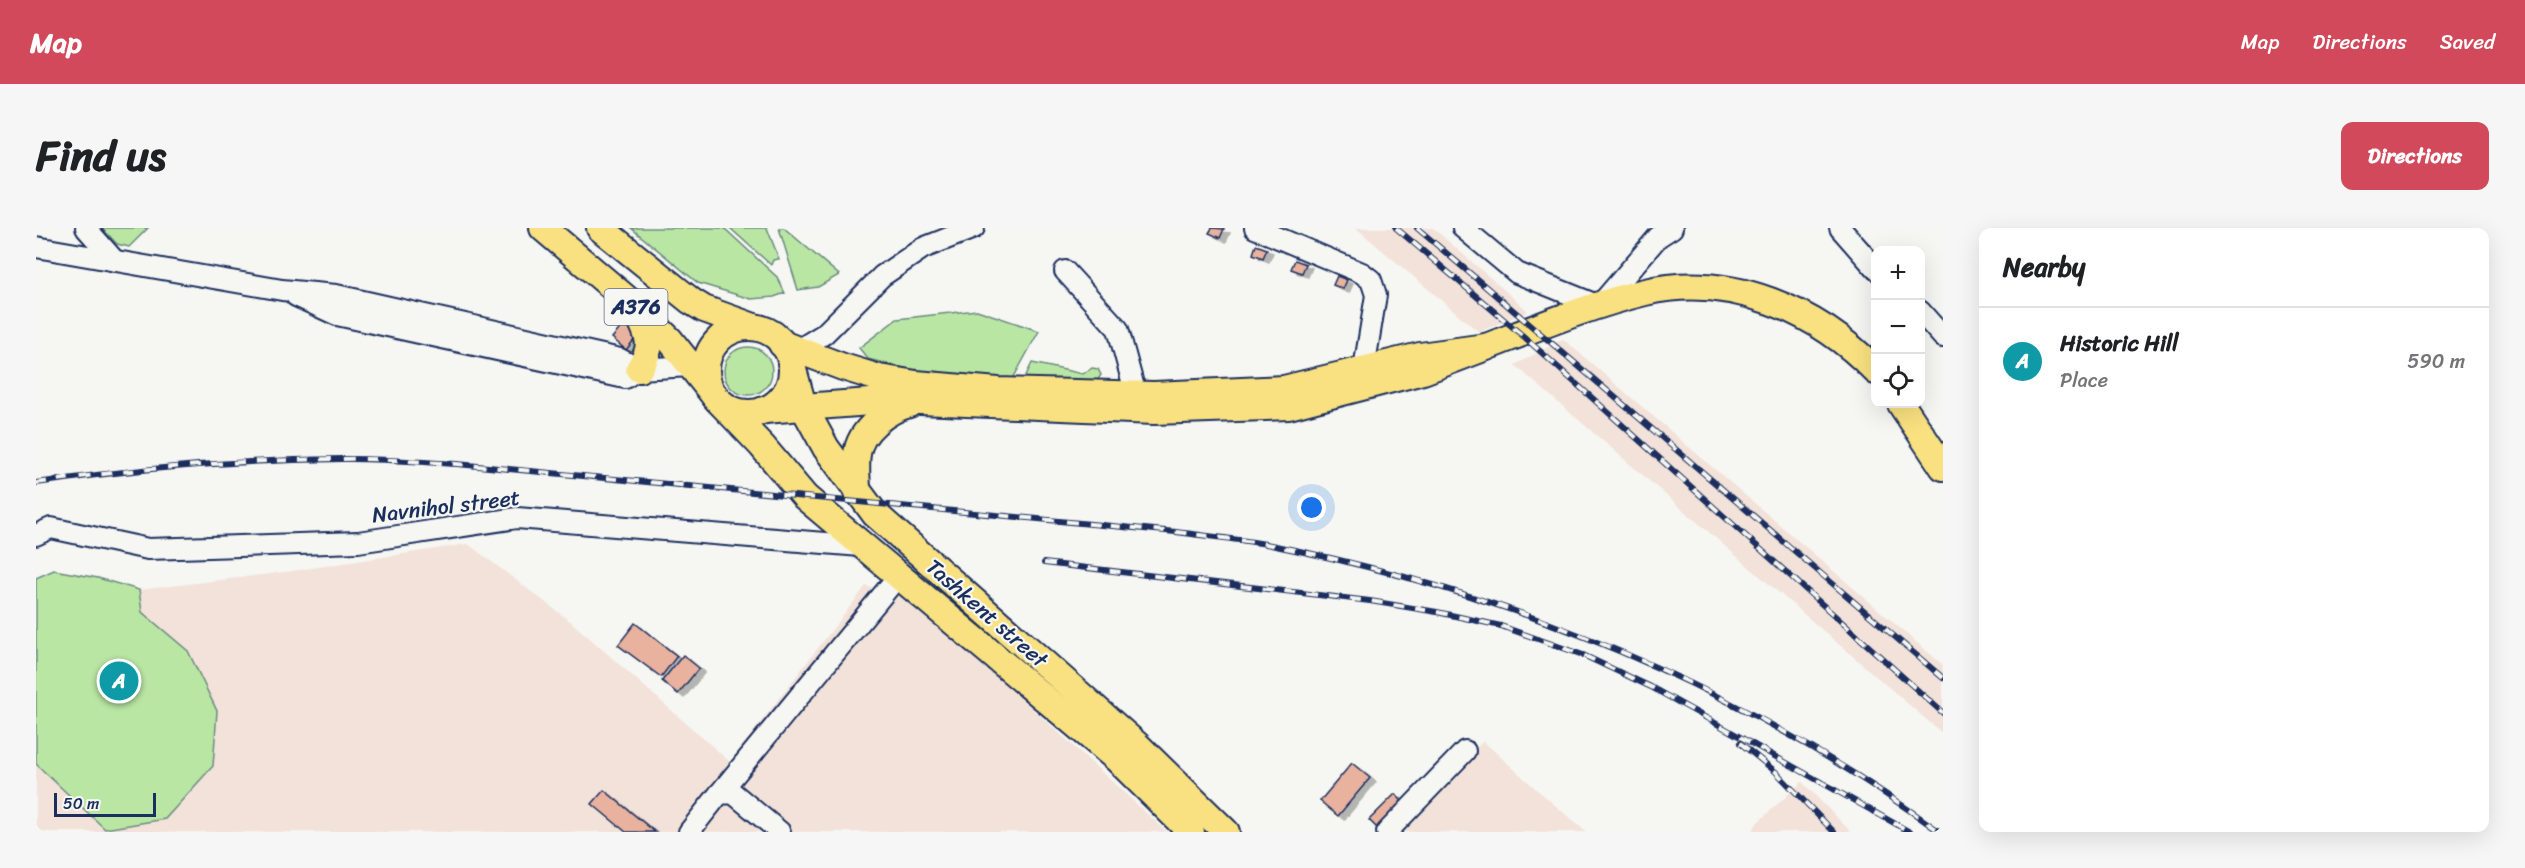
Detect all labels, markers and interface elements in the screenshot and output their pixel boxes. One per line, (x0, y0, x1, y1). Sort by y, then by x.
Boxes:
text: Map (30, 18, 82, 67)
text: Map (2241, 23, 2279, 61)
text: Directions (2312, 23, 2407, 61)
text: Saved (2440, 23, 2495, 61)
text: Find us (36, 119, 166, 193)
button: Directions (2341, 122, 2489, 190)
text: Nearby (2003, 244, 2085, 290)
map controls (1871, 246, 1925, 408)
button: + (1871, 246, 1925, 300)
road number: A376 (604, 289, 668, 325)
button: − (1871, 300, 1925, 354)
text: Historic Hill (2060, 324, 2179, 363)
text: A (2016, 344, 2029, 379)
text: 590 m (2407, 344, 2465, 379)
button: locate (1871, 354, 1925, 408)
text: Place (2060, 363, 2108, 398)
street label: Navnihol street (370, 478, 523, 534)
your location (1297, 493, 1326, 522)
street label: Tashkent street (917, 548, 1058, 678)
pin: A (100, 658, 139, 704)
text: 50 m (63, 789, 99, 818)
scale bar (54, 790, 156, 818)

